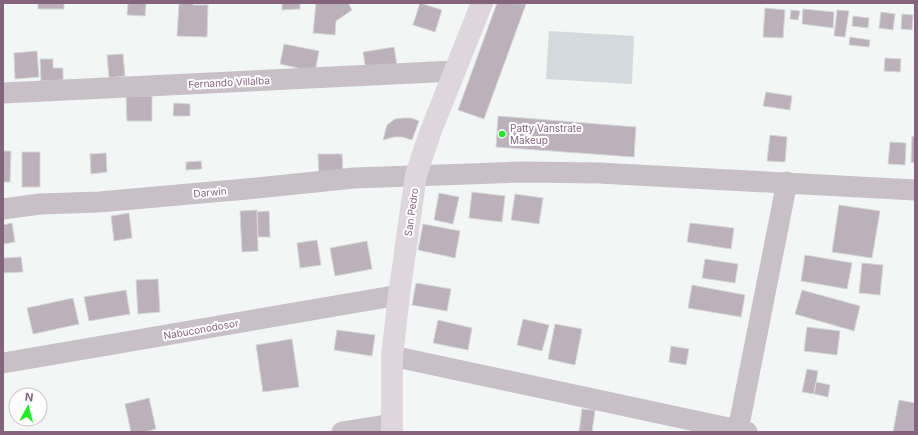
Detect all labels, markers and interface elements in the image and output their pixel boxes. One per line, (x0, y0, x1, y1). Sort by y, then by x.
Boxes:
street label: Fernando Villalba (188, 74, 270, 90)
place label: Patty Vanstrate Makeup (510, 122, 582, 146)
marker: Patty Vanstrate Makeup (497, 129, 507, 139)
street label: Darwin (193, 185, 227, 199)
street label: San Pedro (402, 187, 420, 237)
street label: Nabuconodosor (163, 316, 240, 342)
north arrow (8, 387, 48, 427)
text: N (24, 390, 34, 405)

